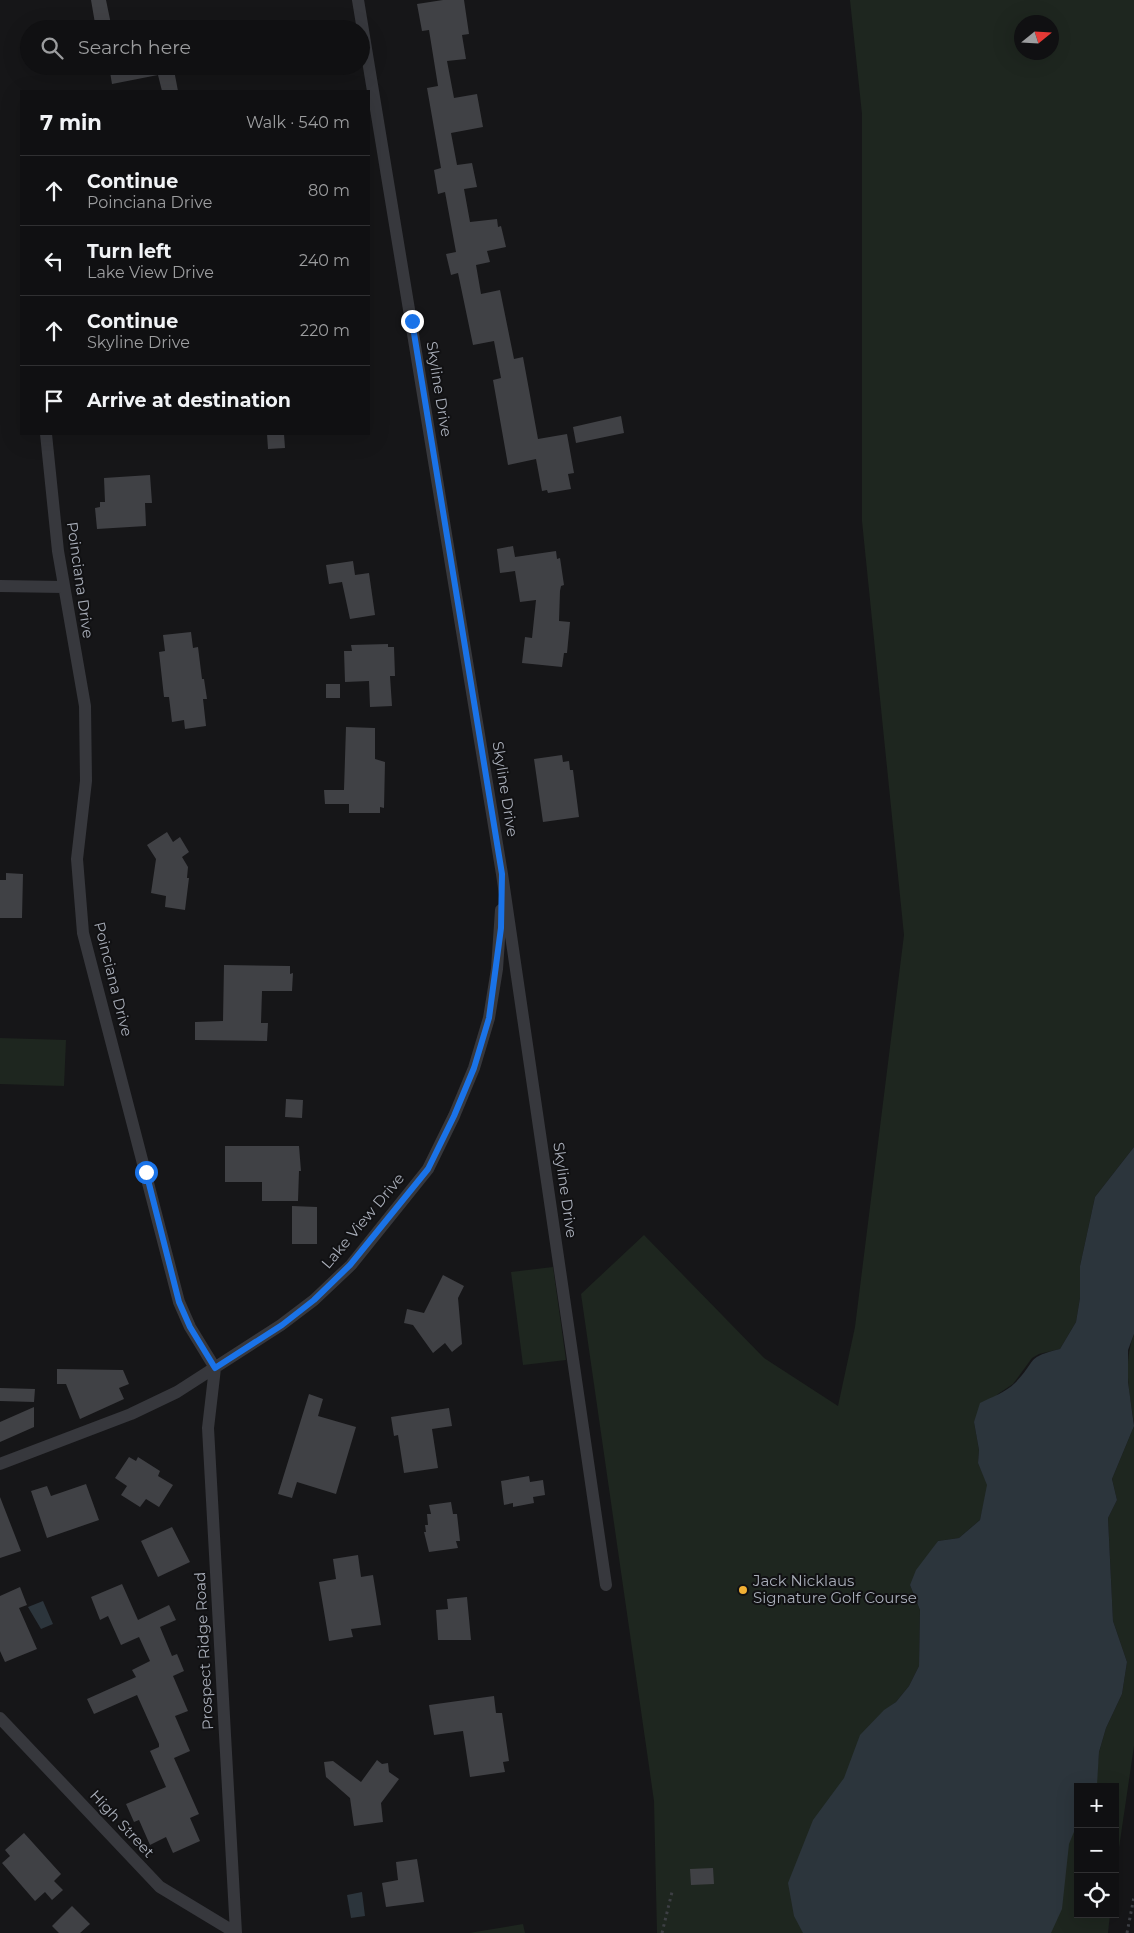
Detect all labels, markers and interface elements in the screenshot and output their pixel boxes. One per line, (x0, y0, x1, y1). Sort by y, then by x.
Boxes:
north arrow (1014, 15, 1059, 60)
search box (20, 20, 370, 75)
icon: search (38, 34, 66, 62)
text: Search here (78, 36, 191, 59)
text: 7 min (40, 110, 102, 135)
text: Walk · 540 m (246, 113, 350, 132)
text: Continue (87, 170, 178, 193)
icon: ahead (40, 177, 68, 205)
text: 80 m (308, 181, 350, 200)
text: Poinciana Drive (87, 193, 212, 212)
text: Turn left (87, 240, 172, 263)
icon: left (40, 247, 68, 275)
text: 240 m (299, 251, 350, 270)
text: Lake View Drive (87, 263, 214, 282)
text: Continue (87, 310, 178, 333)
route end (401, 310, 424, 333)
icon: ahead (40, 317, 68, 345)
text: 220 m (300, 321, 350, 340)
text: Skyline Drive (87, 333, 190, 352)
street label: Skyline Drive (423, 340, 456, 438)
icon: arrive (40, 387, 68, 415)
text: Arrive at destination (87, 389, 291, 412)
street label: Poinciana Drive (63, 520, 98, 639)
street label: Skyline Drive (489, 740, 522, 838)
street label: Poinciana Drive (90, 920, 137, 1038)
street label: Skyline Drive (549, 1141, 582, 1239)
route start (135, 1161, 158, 1184)
street label: Lake View Drive (317, 1169, 408, 1272)
street label: Prospect Ridge Road (190, 1571, 217, 1731)
place label: Jack Nicklaus Signature Golf Course (752, 1571, 917, 1607)
marker: Jack Nicklaus Signature Golf Course (737, 1584, 749, 1596)
map controls (1074, 1783, 1119, 1918)
button: + (1074, 1783, 1119, 1828)
street label: High Street (86, 1786, 159, 1862)
button: − (1074, 1828, 1119, 1873)
button: locate (1074, 1873, 1119, 1918)

